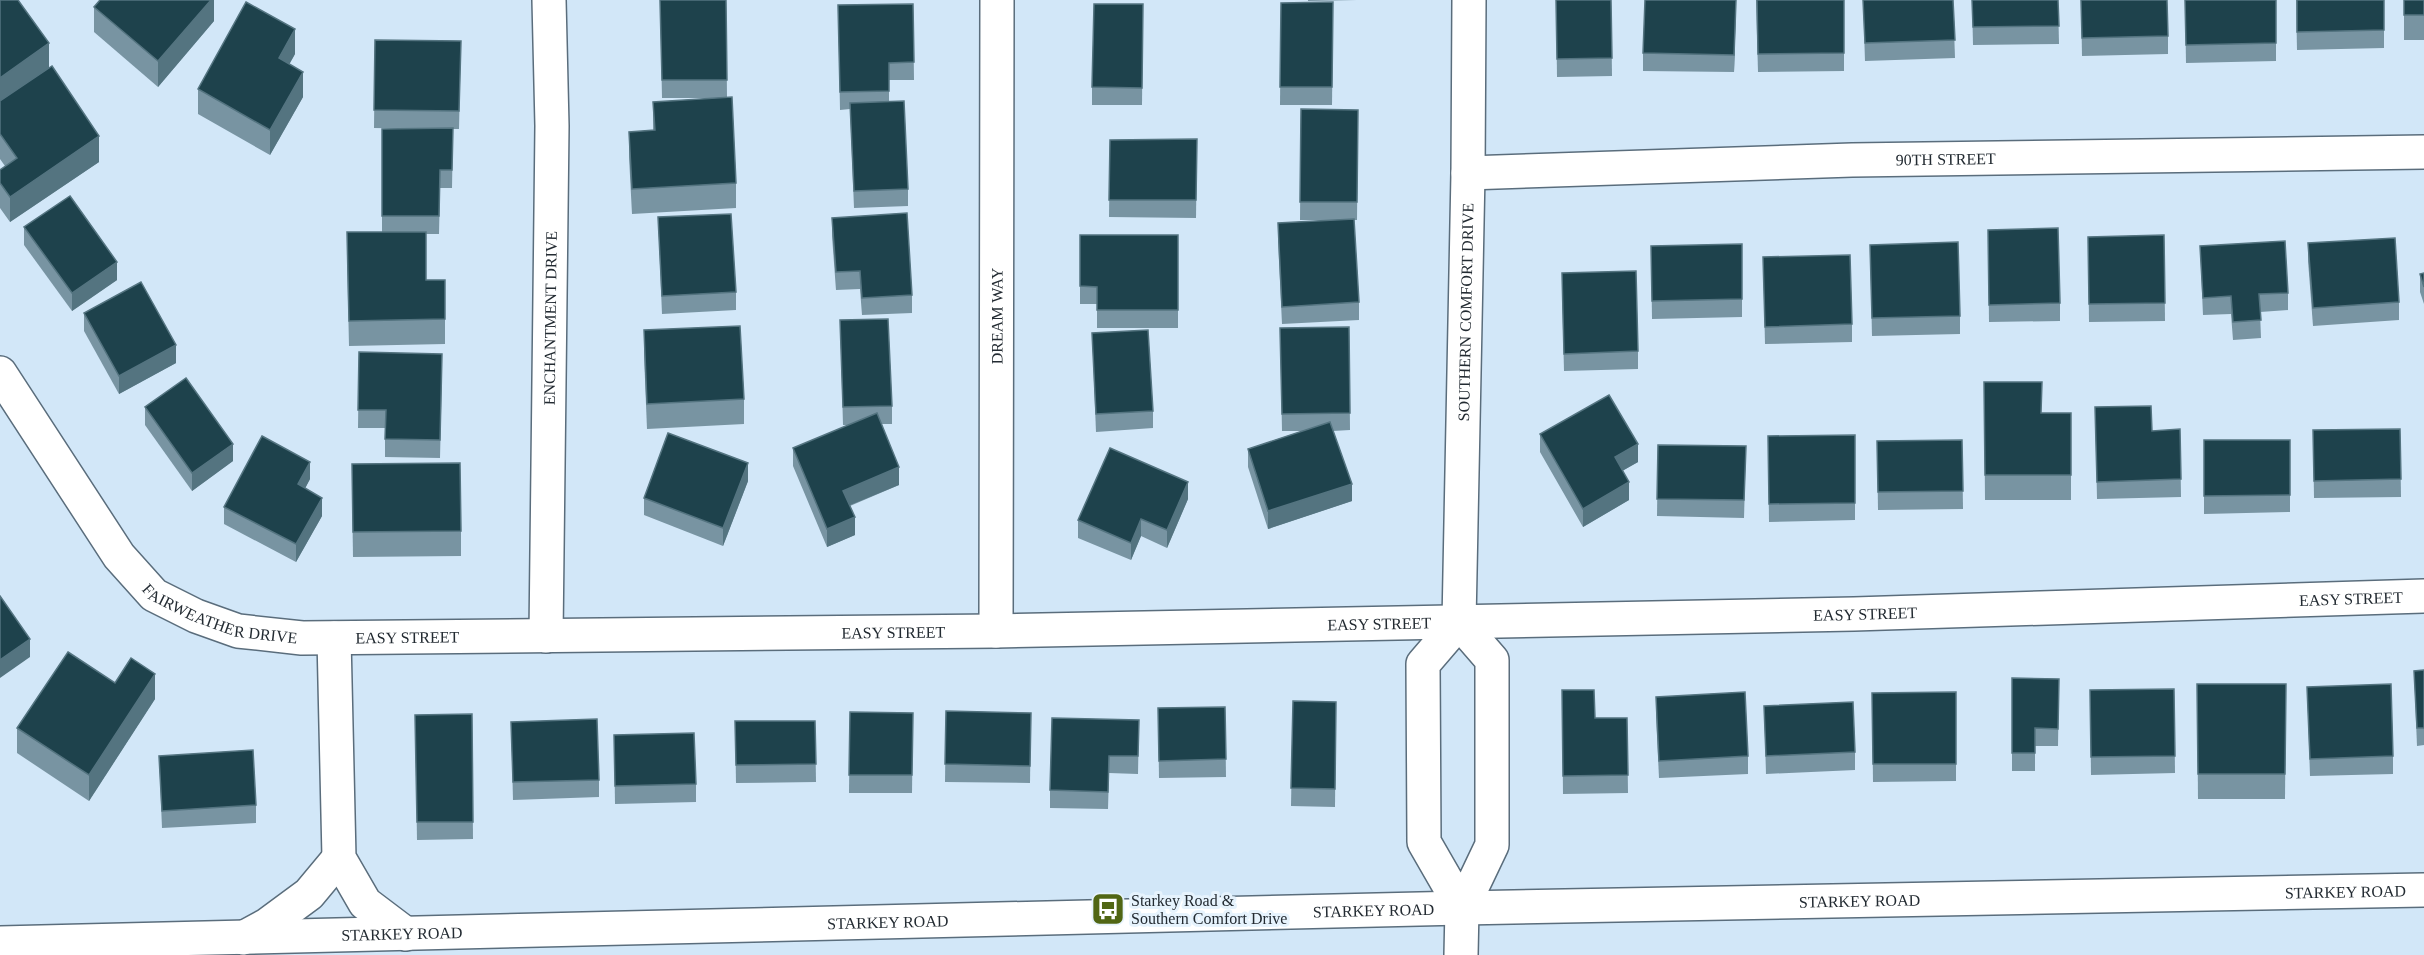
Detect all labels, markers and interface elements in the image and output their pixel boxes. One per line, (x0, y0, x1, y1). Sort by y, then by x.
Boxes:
street label: 90TH STREET (1896, 150, 1996, 168)
street label: SOUTHERN COMFORT DRIVE (1455, 203, 1476, 421)
street label: ENCHANTMENT DRIVE (541, 231, 560, 405)
street label: DREAM WAY (988, 267, 1006, 364)
street label: FAIRWEATHER DRIVE (139, 580, 298, 646)
street label: EASY STREET (2299, 589, 2403, 609)
street label: EASY STREET (1813, 604, 1918, 624)
street label: EASY STREET (1327, 614, 1432, 633)
street label: EASY STREET (841, 624, 946, 642)
street label: EASY STREET (355, 628, 460, 646)
street label: STARKEY ROAD (2285, 882, 2406, 902)
bus stop icon: Starkey Road & Southern Comfort Drive (1090, 891, 1126, 927)
street label: STARKEY ROAD (1799, 891, 1920, 911)
place label: Starkey Road & Southern Comfort Drive (1131, 892, 1287, 927)
street label: STARKEY ROAD (1313, 901, 1434, 921)
street label: STARKEY ROAD (827, 912, 949, 932)
street label: STARKEY ROAD (341, 924, 463, 944)

